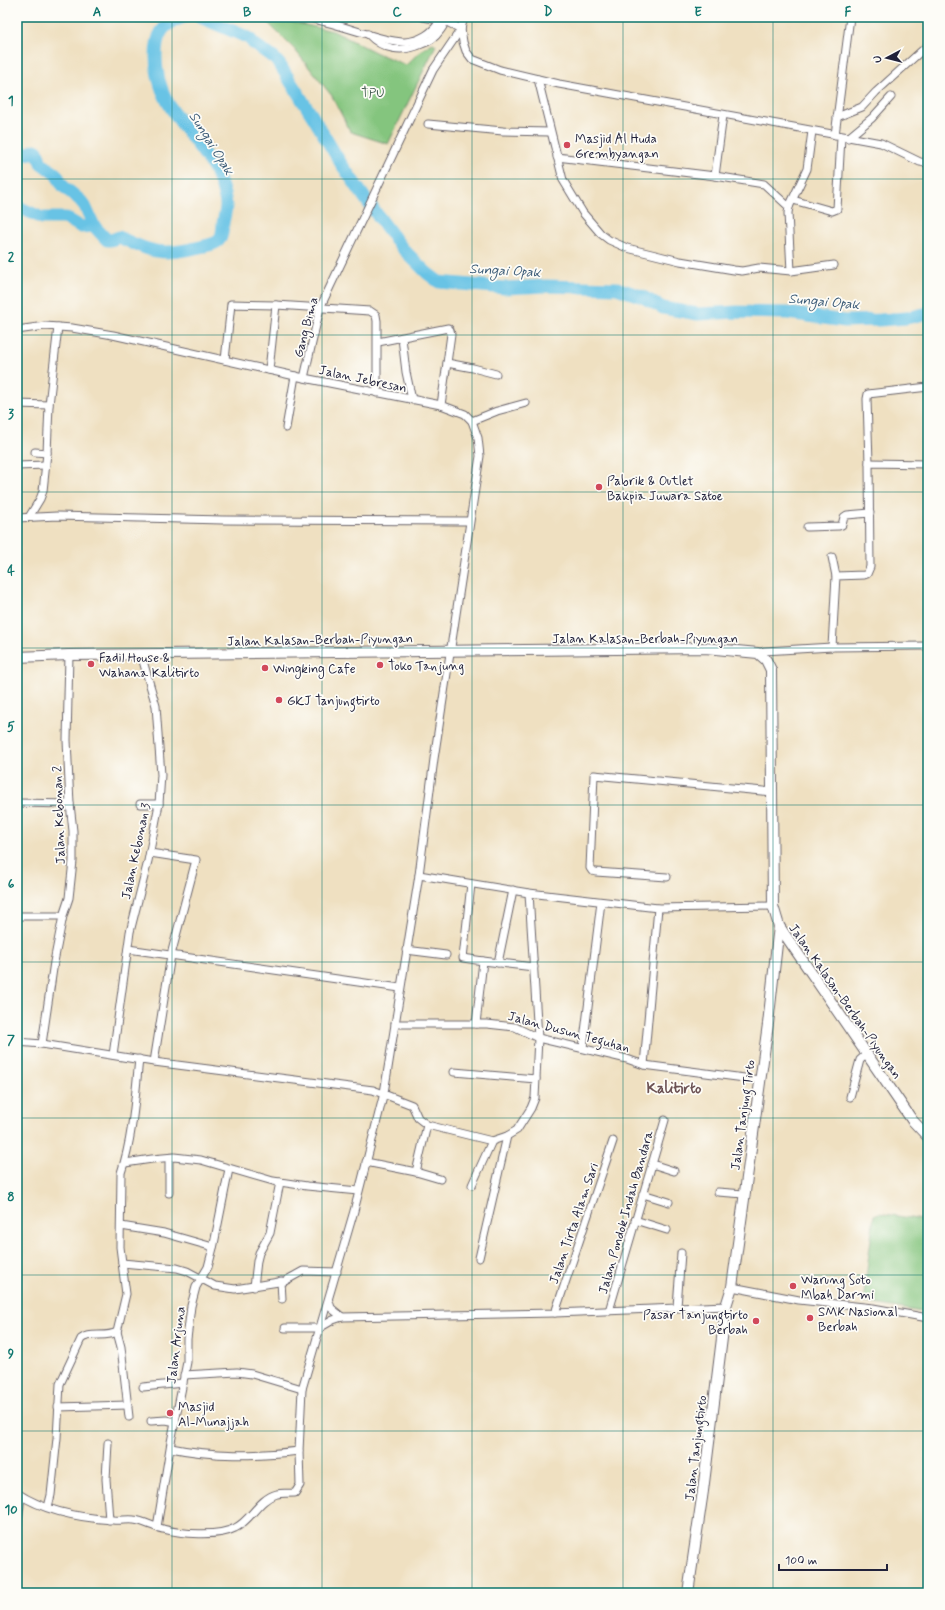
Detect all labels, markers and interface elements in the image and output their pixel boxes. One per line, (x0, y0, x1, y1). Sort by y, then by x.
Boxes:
text: A (93, 4, 101, 21)
text: B (243, 4, 252, 21)
text: C (392, 4, 402, 21)
text: D (544, 4, 553, 21)
text: E (694, 4, 702, 21)
text: F (845, 4, 852, 21)
north arrow (867, 38, 907, 78)
text: U (871, 55, 885, 64)
park label: TPU (361, 85, 385, 102)
text: 1 (8, 93, 14, 110)
water label: Sungai Opak (183, 108, 238, 181)
place label: Masjid Al Huda Grembyangan (575, 131, 659, 163)
marker: Masjid Al Huda Grembyangan (562, 140, 572, 150)
text: 2 (8, 249, 15, 266)
water label: Sungai Opak (469, 260, 542, 284)
water label: Sungai Opak (787, 290, 861, 316)
street label: Gang Bima (290, 295, 324, 360)
street label: Jalan Jebresan (317, 362, 408, 397)
text: 3 (8, 406, 14, 423)
place label: Pabrik & Outlet Bakpia Juwara Satoe (607, 473, 723, 505)
marker: Pabrik & Outlet Bakpia Juwara Satoe (594, 482, 604, 492)
text: 4 (7, 563, 15, 580)
street label: Jalan Kalasan-Berbah-Piyungan (227, 630, 413, 651)
street label: Jalan Kalasan-Berbah-Piyungan (552, 631, 738, 648)
place label: Fadil House & Wahana Kalitirto (99, 650, 200, 682)
place label: Toko Tanjung (388, 658, 464, 675)
marker: Fadil House & Wahana Kalitirto (86, 659, 96, 669)
marker: Toko Tanjung (375, 660, 385, 670)
place label: Wingking Cafe (273, 661, 356, 679)
marker: Wingking Cafe (260, 663, 270, 673)
place label: GKJ Tanjungtirto (287, 693, 380, 712)
marker: GKJ Tanjungtirto (274, 695, 284, 705)
text: 5 (7, 719, 15, 736)
street label: Jalan Kebonan 2 (49, 765, 70, 865)
street label: Jalan Kebonan 3 (118, 801, 155, 901)
text: 6 (8, 876, 15, 893)
street label: Jalan Kalasan-Berbah-Piyungan (784, 921, 905, 1083)
street label: Jalan Dusun Teguhan (505, 1008, 631, 1059)
text: 7 (7, 1032, 15, 1049)
street label: Jalan Tanjung Tirto (727, 1059, 762, 1172)
district label: Kalitirto (647, 1079, 702, 1099)
street label: Jalan Pondok Indah Bandara (595, 1129, 658, 1296)
street label: Jalan Tirta Alam Sari (546, 1161, 603, 1286)
text: 8 (7, 1189, 15, 1206)
place label: Warung Soto Mbah Darmi (801, 1272, 874, 1304)
marker: Warung Soto Mbah Darmi (788, 1281, 798, 1291)
place label: SMK Nasional Berbah (818, 1304, 898, 1336)
street label: Jalan Arjuna (163, 1306, 190, 1385)
place label: Pasar Tanjungtirto Berbah (643, 1307, 748, 1339)
marker: SMK Nasional Berbah (805, 1313, 815, 1323)
marker: Pasar Tanjungtirto Berbah (751, 1316, 761, 1326)
text: 9 (8, 1346, 15, 1363)
street label: Jalan Tanjungtirto (682, 1394, 713, 1502)
place label: Masjid Al-Munajjah (178, 1399, 249, 1431)
marker: Masjid Al-Munajjah (165, 1408, 175, 1418)
text: 10 (4, 1502, 18, 1519)
scale bar (779, 1546, 887, 1572)
text: 100 m (785, 1553, 817, 1569)

